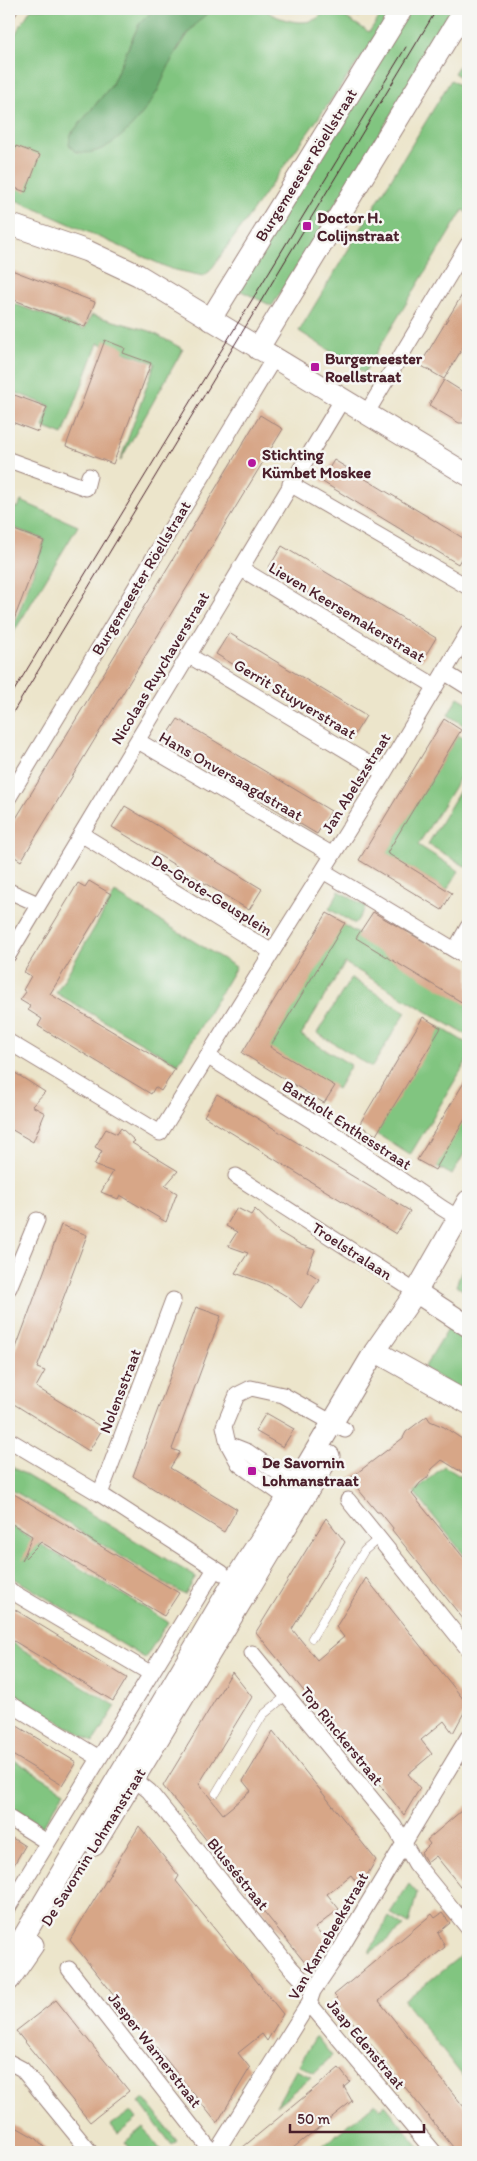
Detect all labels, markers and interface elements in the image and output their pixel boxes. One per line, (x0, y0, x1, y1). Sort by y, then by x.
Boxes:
street label: Burgemeester Röellstraat (251, 85, 361, 245)
place label: Doctor H. Colijnstraat (317, 208, 399, 246)
marker: Doctor H. Colijnstraat (301, 220, 313, 232)
place label: Burgemeester Roellstraat (325, 349, 423, 386)
marker: Burgemeester Roellstraat (309, 361, 321, 373)
place label: Stichting Kümbet Moskee (262, 445, 372, 482)
marker: Stichting Kümbet Moskee (246, 457, 258, 469)
street label: Burgemeester Röellstraat (87, 497, 195, 659)
street label: Lieven Keersemakerstraat (265, 558, 429, 666)
street label: Nicolaas Ruychaverstraat (107, 588, 213, 748)
street label: Gerrit Stuyverstraat (230, 655, 360, 743)
street label: Hans Onversaagdstraat (156, 727, 306, 825)
street label: Jan Abelszstraat (317, 729, 395, 837)
street label: De-Grote-Geusplein (148, 850, 276, 940)
street label: Bartholt Enthesstraat (279, 1076, 415, 1174)
street label: Troelstralaan (308, 1218, 396, 1284)
street label: Nolensstraat (95, 1346, 145, 1436)
place label: De Savornin Lohmanstraat (262, 1453, 359, 1490)
marker: De Savornin Lohmanstraat (246, 1465, 258, 1477)
street label: Top Rinckerstraat (296, 1683, 388, 1789)
street label: De Savornin Lohmanstraat (36, 1764, 150, 1930)
street label: Blusséstraat (203, 1834, 273, 1914)
street label: Van Karnebeekstraat (284, 1869, 372, 2003)
street label: Jasper Warnerstraat (104, 1989, 206, 2111)
street label: Jaap Edenstraat (323, 1995, 409, 2093)
scale bar (290, 2101, 423, 2133)
text: 50 m (297, 2110, 330, 2128)

